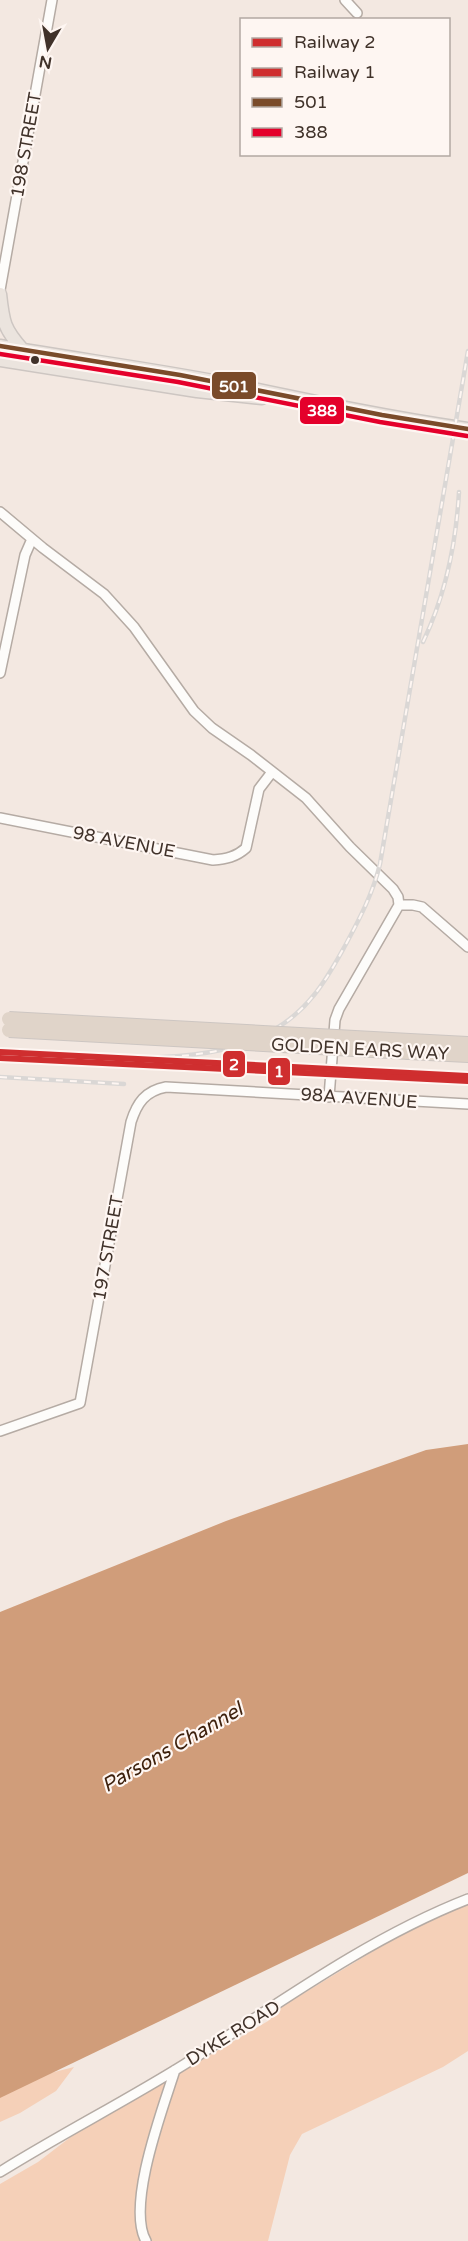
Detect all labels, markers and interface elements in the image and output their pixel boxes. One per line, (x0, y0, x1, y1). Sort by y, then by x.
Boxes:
north arrow (18, 18, 78, 78)
legend (240, 18, 450, 156)
text: Railway 2 (294, 31, 376, 53)
text: N (38, 51, 54, 73)
text: Railway 1 (294, 61, 376, 83)
street label: 198 STREET (6, 91, 46, 199)
text: 501 (294, 91, 328, 113)
text: 388 (294, 121, 328, 143)
unlabelled marker (29, 354, 41, 366)
line badge: 501 (211, 371, 257, 400)
text: 501 (219, 377, 249, 397)
line badge: 388 (299, 396, 345, 425)
text: 388 (307, 401, 337, 421)
street label: 98 AVENUE (71, 821, 177, 863)
street label: GOLDEN EARS WAY (270, 1033, 450, 1065)
line badge: 2 (222, 1050, 246, 1078)
text: 2 (229, 1055, 239, 1075)
line badge: 1 (267, 1057, 291, 1086)
text: 1 (274, 1062, 284, 1082)
street label: 98A AVENUE (300, 1083, 418, 1113)
street label: 197 STREET (88, 1194, 128, 1302)
water label: Parsons Channel (98, 1697, 249, 1798)
street label: DYKE ROAD (182, 1995, 284, 2071)

